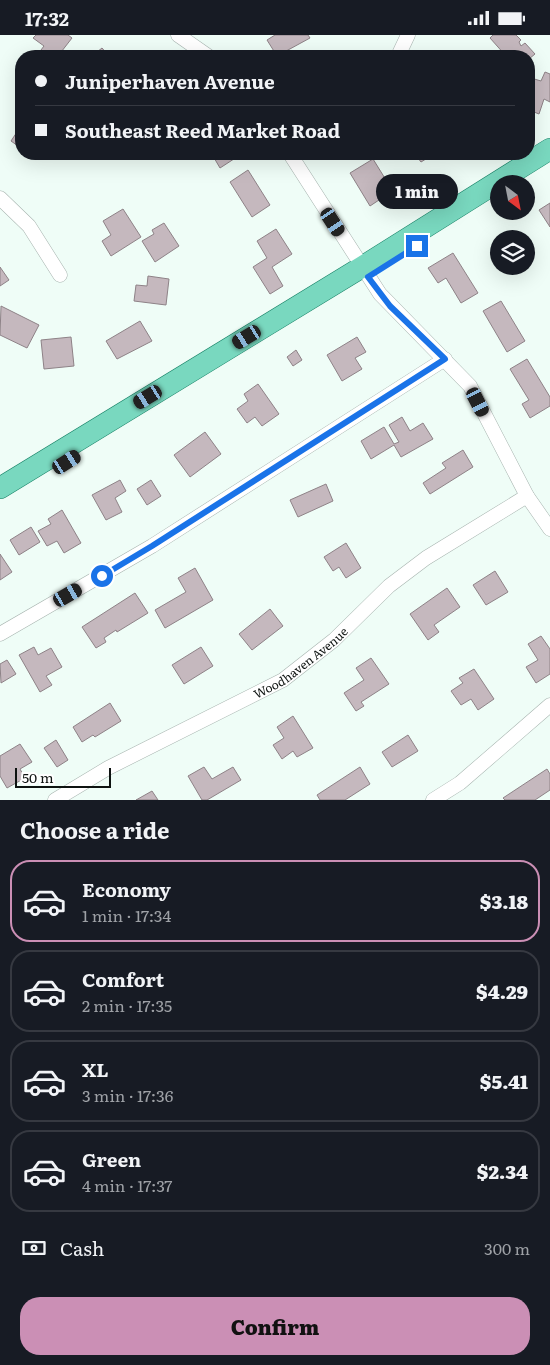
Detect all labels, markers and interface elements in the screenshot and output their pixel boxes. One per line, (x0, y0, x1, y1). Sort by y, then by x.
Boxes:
text: 17:32 (25, 4, 69, 32)
text: Juniperhaven Avenue (65, 67, 275, 95)
text: Southeast Reed Market Road (65, 116, 340, 144)
callout: 1 min (376, 173, 458, 209)
north arrow (490, 175, 535, 220)
map controls (490, 175, 535, 275)
text: 1 min (395, 179, 439, 203)
car (318, 205, 347, 239)
button: layers (490, 230, 535, 275)
route end (406, 235, 428, 257)
car (230, 323, 263, 351)
car (131, 383, 164, 411)
car (464, 385, 491, 419)
car (50, 448, 83, 476)
route start (91, 565, 113, 587)
car (51, 581, 84, 609)
street label: Woodhaven Avenue (250, 622, 352, 703)
scale bar (15, 765, 111, 788)
text: 50 m (22, 767, 54, 787)
text: Choose a ride (20, 813, 169, 846)
text: Economy (82, 875, 171, 903)
icon: car (22, 879, 67, 924)
text: $3.18 (480, 887, 528, 915)
text: 1 min · 17:34 (82, 903, 171, 927)
text: Comfort (82, 965, 164, 993)
icon: car (22, 969, 67, 1014)
text: $4.29 (476, 977, 528, 1005)
text: 2 min · 17:35 (82, 993, 172, 1017)
text: XL (82, 1055, 109, 1083)
icon: car (22, 1059, 67, 1104)
text: $5.41 (480, 1067, 528, 1095)
text: 3 min · 17:36 (82, 1083, 173, 1107)
text: Green (82, 1145, 141, 1173)
icon: car (22, 1149, 67, 1194)
text: $2.34 (477, 1157, 528, 1185)
text: 4 min · 17:37 (82, 1173, 172, 1197)
icon: cash (20, 1234, 48, 1262)
text: Cash (60, 1234, 104, 1262)
text: 300 m (484, 1236, 530, 1260)
button: Confirm (20, 1297, 530, 1355)

